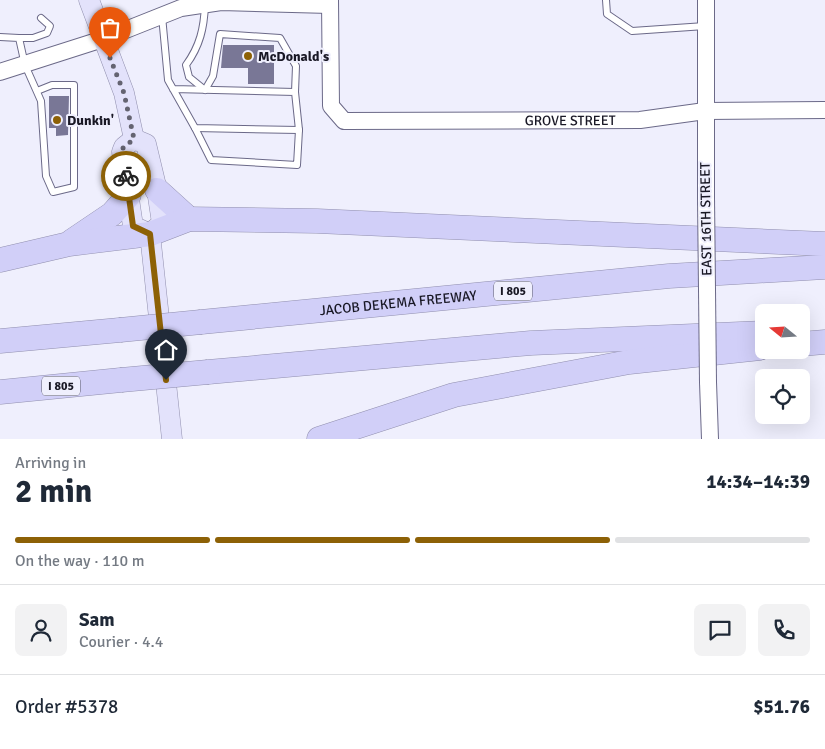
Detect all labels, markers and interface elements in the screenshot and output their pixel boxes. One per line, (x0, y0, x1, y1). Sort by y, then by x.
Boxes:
pin (89, 7, 131, 58)
icon: bag (96, 14, 124, 42)
place label: McDonald's (258, 48, 329, 65)
marker: McDonald's (242, 50, 254, 62)
place label: Dunkin' (67, 112, 114, 129)
street label: GROVE STREET (525, 112, 616, 129)
marker: Dunkin' (51, 114, 63, 126)
courier (101, 151, 151, 201)
icon: bike (112, 162, 140, 190)
street label: EAST 16TH STREET (697, 162, 715, 276)
road number: I 805 (494, 282, 532, 300)
street label: JACOB DEKEMA FREEWAY (319, 286, 477, 319)
north arrow (755, 304, 810, 359)
map controls (755, 304, 810, 424)
pin (145, 329, 187, 380)
icon: home (152, 336, 180, 364)
button: locate (755, 369, 810, 424)
road number: I 805 (42, 376, 80, 396)
text: Arriving in (15, 453, 86, 473)
text: 14:34–14:39 (706, 470, 810, 494)
text: 2 min (15, 472, 92, 511)
text: On the way · 110 m (15, 551, 145, 571)
button: person (15, 604, 67, 656)
button: chat (694, 604, 746, 656)
button: phone (758, 604, 810, 656)
text: Sam (79, 608, 115, 632)
text: Courier · 4.4 (79, 632, 163, 652)
text: Order #5378 (15, 695, 118, 719)
text: $51.76 (753, 695, 810, 719)

